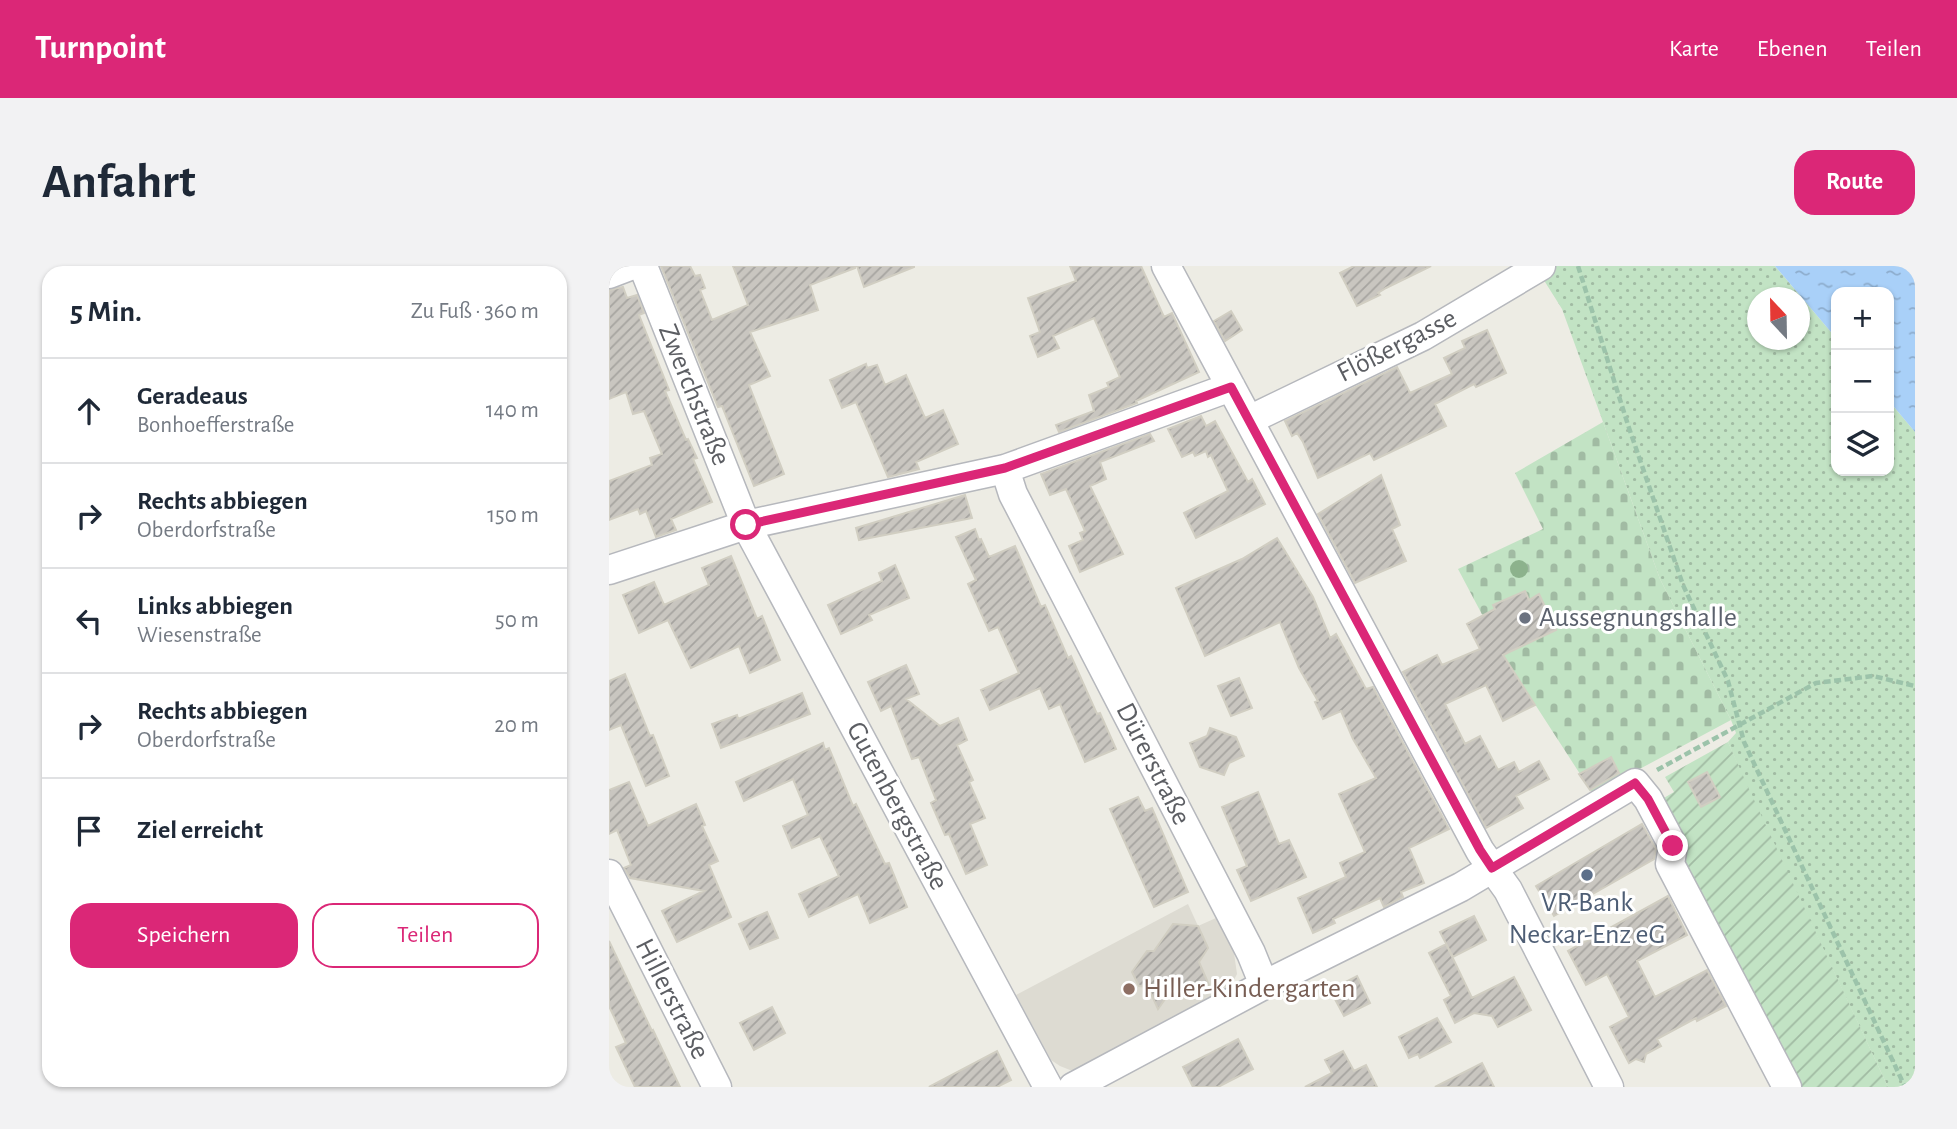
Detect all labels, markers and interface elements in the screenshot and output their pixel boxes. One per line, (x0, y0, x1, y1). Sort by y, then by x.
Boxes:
text: Turnpoint (35, 32, 166, 65)
text: Karte (1669, 37, 1719, 61)
text: Ebenen (1757, 37, 1828, 61)
text: Teilen (1866, 37, 1922, 61)
button: Route (1794, 150, 1915, 215)
text: Anfahrt (42, 158, 196, 207)
north arrow (1747, 287, 1810, 350)
map controls (1831, 287, 1894, 476)
button: + (1831, 287, 1894, 350)
text: 5 Min. (70, 297, 142, 327)
text: Zu Fuß · 360 m (411, 300, 539, 323)
street label: Flößergasse (1333, 304, 1461, 388)
street label: Zwerchstraße (653, 321, 735, 469)
button: − (1831, 350, 1894, 413)
text: Geradeaus (137, 383, 248, 409)
icon: ahead (70, 392, 108, 430)
text: 140 m (486, 399, 539, 422)
button: layers (1831, 413, 1894, 476)
text: Bonhoefferstraße (137, 414, 294, 437)
text: Rechts abbiegen (137, 488, 308, 514)
icon: right (70, 497, 108, 535)
text: 150 m (487, 504, 539, 527)
route start (730, 509, 761, 540)
text: Oberdorfstraße (137, 519, 276, 542)
text: Links abbiegen (137, 593, 293, 619)
icon: left (70, 602, 108, 640)
place label: Aussegnungshalle (1539, 604, 1737, 632)
text: 50 m (495, 609, 539, 632)
marker: Aussegnungshalle (1517, 610, 1533, 626)
text: Wiesenstraße (137, 624, 262, 647)
text: Rechts abbiegen (137, 698, 308, 724)
street label: Dürerstraße (1110, 699, 1196, 829)
icon: right (70, 707, 108, 745)
text: 20 m (494, 714, 539, 737)
street label: Gutenbergstraße (841, 717, 953, 895)
text: Oberdorfstraße (137, 729, 276, 752)
icon: arrive (70, 812, 108, 850)
text: Ziel erreicht (137, 817, 263, 843)
route end (1657, 830, 1688, 861)
marker: VR-Bank Neckar-Enz eG (1579, 867, 1595, 883)
place label: VR-Bank Neckar-Enz eG (1509, 889, 1665, 949)
button: Speichern (70, 903, 298, 968)
button: Teilen (312, 903, 539, 968)
street label: Hillerstraße (630, 934, 714, 1064)
place label: Hiller-Kindergarten (1143, 975, 1355, 1003)
marker: Hiller-Kindergarten (1121, 981, 1137, 997)

